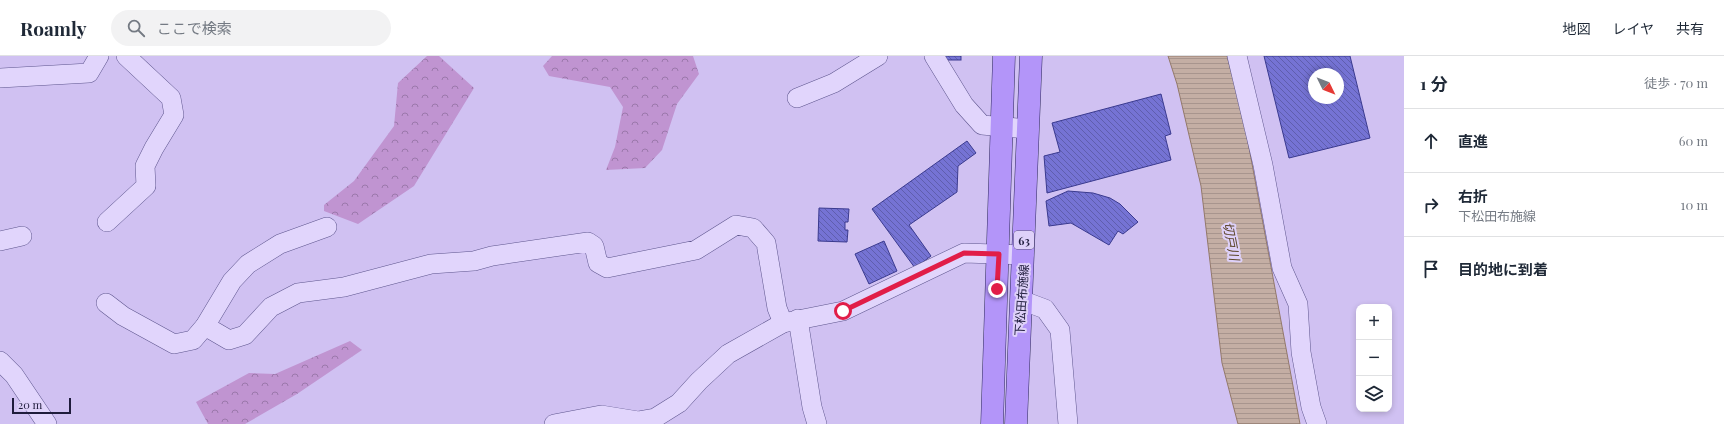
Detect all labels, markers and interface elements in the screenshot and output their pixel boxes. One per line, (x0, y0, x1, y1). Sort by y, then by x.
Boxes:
search box (111, 10, 391, 46)
text: Roamly (20, 15, 87, 41)
icon: search (125, 17, 147, 39)
text: ここで検索 (157, 18, 232, 38)
text: 地図 (1562, 19, 1590, 38)
text: レイヤ (1612, 19, 1654, 38)
text: 共有 (1676, 19, 1704, 38)
north arrow (1308, 68, 1344, 104)
text: 1 分 (1420, 72, 1447, 94)
text: 徒歩 · 70 m (1644, 74, 1708, 91)
icon: ahead (1420, 130, 1442, 152)
text: 直進 (1458, 131, 1488, 151)
text: 60 m (1679, 132, 1708, 149)
text: 右折 (1458, 186, 1488, 206)
icon: right (1420, 194, 1442, 216)
text: 10 m (1681, 196, 1708, 213)
text: 下松田布施線 (1458, 207, 1536, 224)
water label: 切戸川 (1220, 220, 1244, 264)
road number: 63 (1014, 231, 1034, 249)
icon: arrive (1420, 258, 1442, 280)
text: 目的地に到着 (1458, 259, 1548, 279)
street label: 下松田布施線 (1011, 264, 1031, 336)
route end (988, 280, 1006, 298)
route start (834, 302, 852, 320)
map controls (1356, 304, 1392, 412)
button: + (1356, 304, 1392, 340)
button: − (1356, 340, 1392, 376)
button: layers (1356, 376, 1392, 412)
scale bar (12, 396, 71, 415)
text: 20 m (18, 397, 42, 412)

